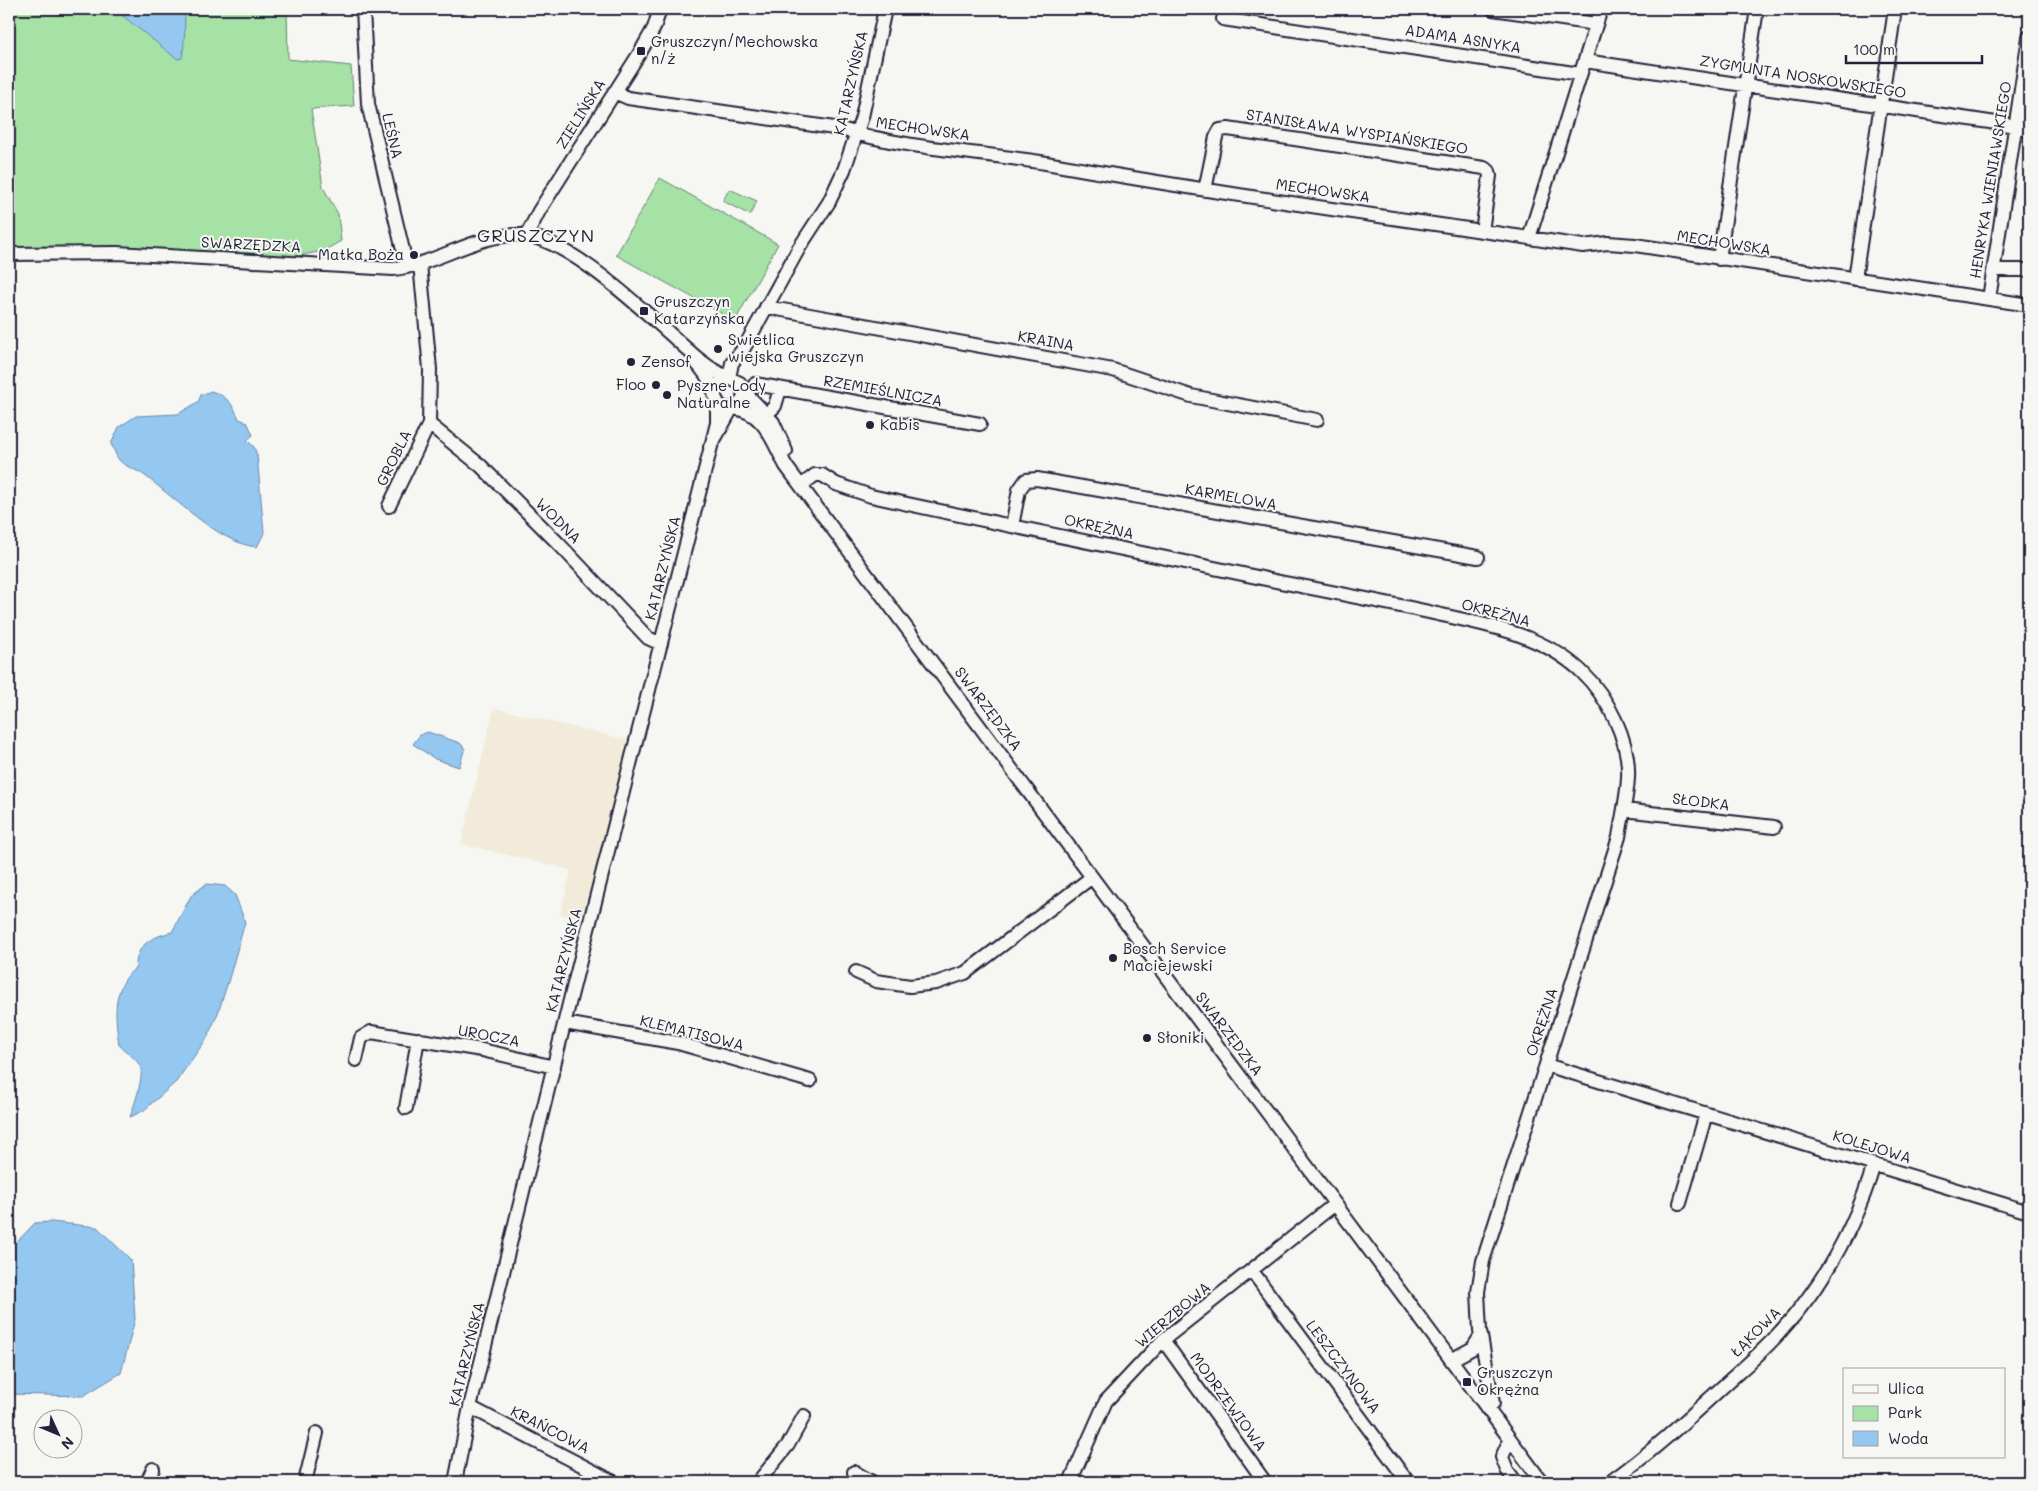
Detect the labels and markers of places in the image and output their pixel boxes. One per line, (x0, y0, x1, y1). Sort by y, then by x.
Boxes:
place label: Gruszczyn/Mechowska n/ż (651, 31, 818, 68)
marker: Gruszczyn/Mechowska n/ż (635, 45, 647, 57)
place label: Matka Boża (318, 244, 404, 264)
marker: Matka Boża (408, 249, 420, 261)
place label: Gruszczyn Katarzyńska (654, 291, 745, 328)
marker: Gruszczyn Katarzyńska (638, 305, 650, 317)
place label: Swietlica wiejska Gruszczyn (728, 329, 864, 366)
marker: Swietlica wiejska Gruszczyn (712, 343, 724, 355)
place label: Zensof (641, 351, 692, 371)
marker: Zensof (625, 356, 637, 368)
place label: Floo (616, 374, 646, 394)
place label: Pyszne Lody Naturalne (677, 375, 766, 412)
marker: Floo (650, 379, 662, 391)
marker: Pyszne Lody Naturalne (661, 389, 673, 401)
place label: Kabis (880, 414, 920, 434)
marker: Kabis (864, 419, 876, 431)
place label: Bosch Service Maciejewski (1123, 938, 1226, 975)
marker: Bosch Service Maciejewski (1107, 952, 1119, 964)
place label: Słoniki (1157, 1027, 1204, 1047)
marker: Słoniki (1141, 1032, 1153, 1044)
place label: Gruszczyn Okrężna (1477, 1362, 1553, 1399)
marker: Gruszczyn Okrężna (1461, 1376, 1473, 1388)

